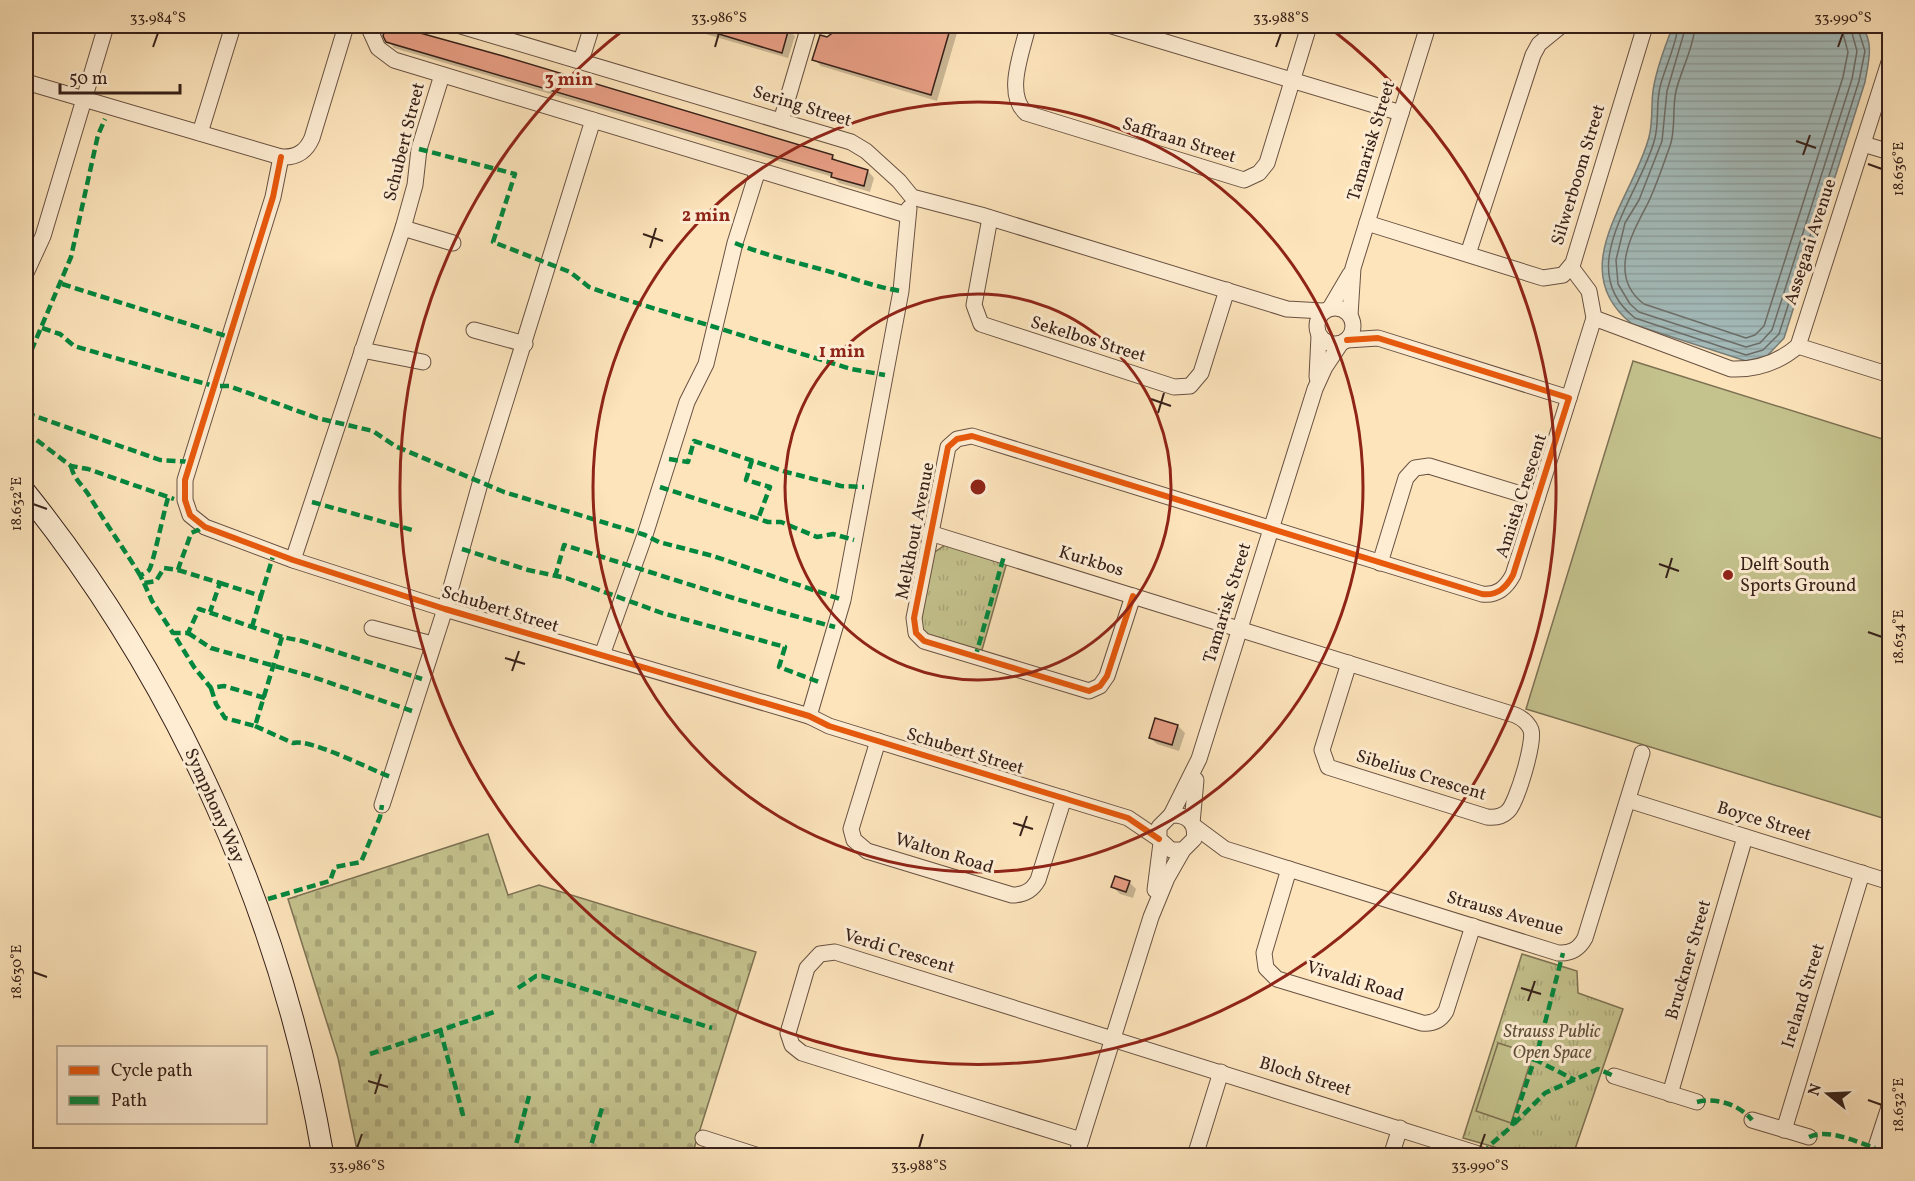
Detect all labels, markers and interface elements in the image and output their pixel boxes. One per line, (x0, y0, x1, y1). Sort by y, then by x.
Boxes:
text: 33.984°S (130, 8, 186, 29)
text: 33.986°S (691, 8, 747, 29)
text: 33.988°S (1253, 8, 1309, 29)
text: 33.990°S (1814, 8, 1872, 29)
scale bar (60, 57, 180, 95)
text: 50 m (69, 67, 108, 92)
text: 3 min (545, 68, 593, 93)
street label: Tamarisk Street (1342, 78, 1402, 204)
street label: Schubert Street (378, 80, 432, 204)
street label: Sering Street (749, 80, 855, 134)
street label: Silwerboom Street (1546, 101, 1612, 249)
street label: Saffraan Street (1119, 112, 1239, 170)
text: 18.636°E (1889, 142, 1910, 196)
street label: Assegaai Avenue (1779, 176, 1843, 308)
text: 2 min (682, 204, 730, 229)
street label: Sekelbos Street (1027, 311, 1149, 369)
text: 1 min (819, 340, 865, 365)
street label: Amista Crescent (1490, 430, 1554, 562)
street label: Melkhout Avenue (890, 460, 942, 602)
text: 18.632°E (7, 477, 28, 531)
centre of rings (968, 477, 988, 497)
street label: Kurkbos (1055, 540, 1127, 584)
street label: Tamarisk Street (1198, 540, 1258, 666)
place label: Delft South Sports Ground (1740, 553, 1856, 599)
marker: Delft South Sports Ground (1721, 568, 1735, 582)
street label: Schubert Street (438, 580, 562, 640)
text: 18.634°E (1889, 609, 1910, 665)
street label: Schubert Street (903, 722, 1027, 782)
street label: Sibelius Crescent (1353, 744, 1489, 808)
street label: Symphony Way (178, 745, 251, 868)
street label: Boyce Street (1714, 796, 1814, 848)
street label: Walton Road (892, 827, 996, 881)
street label: Strauss Avenue (1443, 885, 1567, 943)
street label: Bruckner Street (1660, 897, 1718, 1023)
street label: Verdi Crescent (840, 923, 958, 981)
street label: Ireland Street (1776, 940, 1832, 1052)
text: 18.630°E (7, 944, 28, 1000)
street label: Vivaldi Road (1303, 955, 1407, 1009)
park label: Strauss Public Open Space (1503, 1020, 1601, 1066)
legend (57, 1046, 267, 1124)
street label: Bloch Street (1256, 1051, 1354, 1103)
text: Cycle path (111, 1059, 193, 1084)
north arrow (1798, 1064, 1858, 1124)
text: 18.632°E (1889, 1078, 1910, 1132)
text: N (1803, 1081, 1828, 1099)
text: Path (111, 1089, 147, 1114)
text: 33.986°S (329, 1156, 385, 1177)
text: 33.988°S (891, 1156, 947, 1177)
text: 33.990°S (1451, 1156, 1509, 1177)

